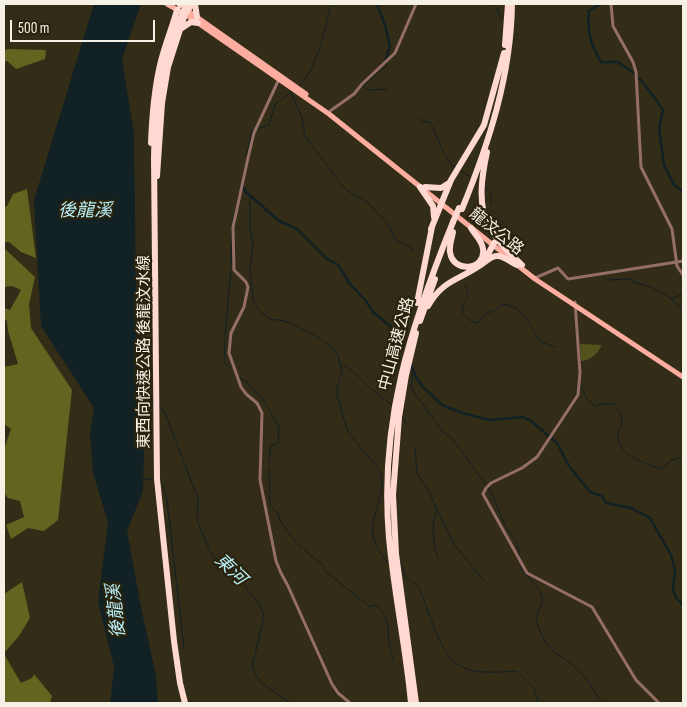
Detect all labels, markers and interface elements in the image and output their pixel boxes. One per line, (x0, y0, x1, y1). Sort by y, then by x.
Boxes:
scale bar (12, 10, 158, 42)
text: 500 m (18, 19, 49, 38)
water label: 後龍溪 (58, 200, 112, 222)
street label: 龍汶公路 (465, 204, 527, 260)
street label: 東西向快速公路 後龍汶水線 (135, 255, 155, 449)
street label: 中山高速公路 (375, 295, 419, 393)
water label: 東河 (210, 550, 250, 590)
water label: 後龍溪 (103, 583, 131, 639)

